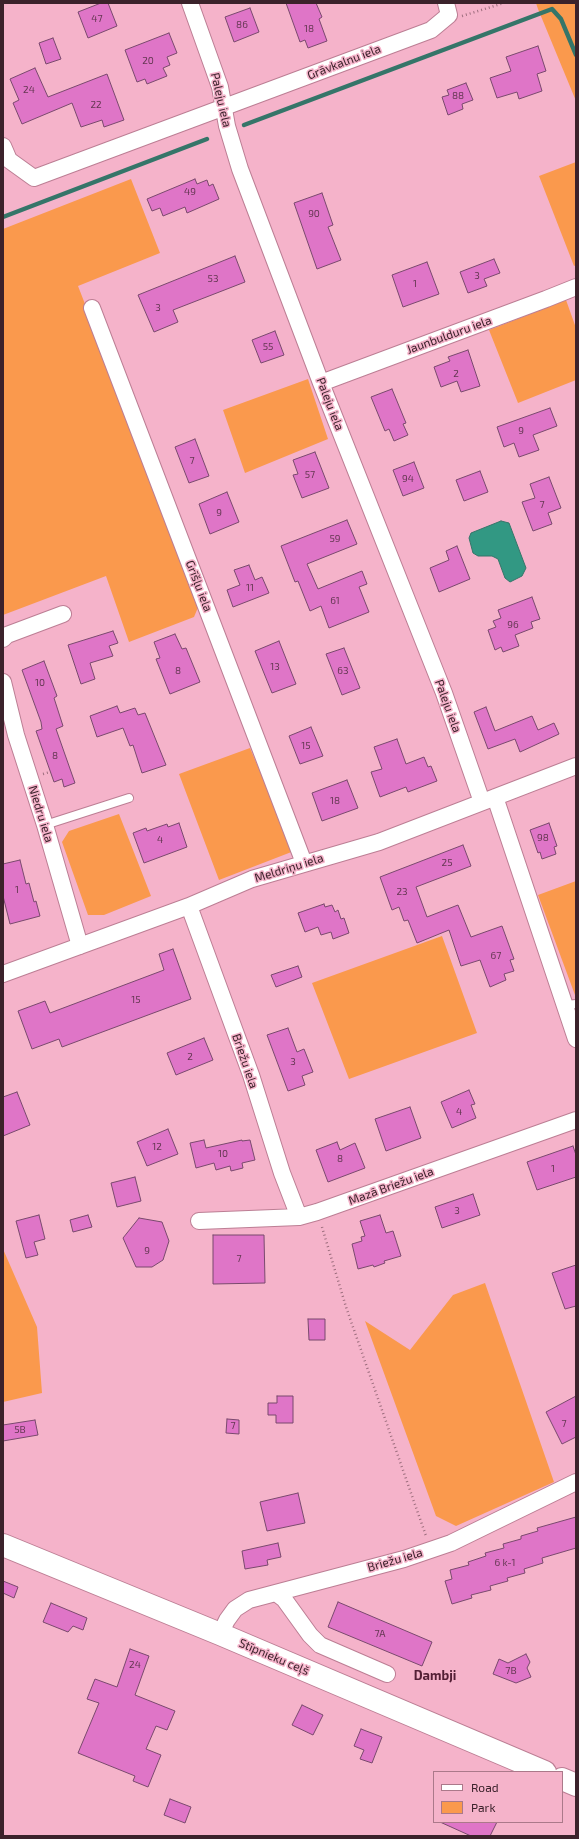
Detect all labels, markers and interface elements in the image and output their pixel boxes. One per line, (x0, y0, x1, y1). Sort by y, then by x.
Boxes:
house number: 47 (91, 13, 103, 25)
house number: 86 (236, 19, 248, 31)
house number: 18 (304, 23, 314, 35)
street label: Grāvkalnu iela (305, 41, 383, 83)
house number: 20 (142, 55, 154, 67)
street label: Paleju iela (208, 71, 234, 129)
house number: 24 (23, 84, 35, 96)
house number: 88 (452, 90, 464, 102)
house number: 22 (90, 99, 102, 111)
house number: 49 (184, 186, 196, 198)
house number: 90 (308, 208, 320, 220)
house number: 3 (474, 270, 480, 282)
house number: 53 (208, 273, 218, 285)
house number: 1 (413, 278, 417, 290)
house number: 3 (155, 302, 161, 314)
street label: Jaunbulduru iela (405, 313, 493, 357)
house number: 55 (263, 341, 273, 353)
house number: 2 (453, 368, 459, 380)
street label: Paleju iela (313, 375, 347, 433)
house number: 9 (518, 425, 524, 437)
house number: 7 (189, 455, 195, 467)
house number: 57 (305, 469, 315, 481)
house number: 94 (402, 473, 414, 485)
house number: 7 (539, 499, 545, 511)
house number: 9 (216, 507, 222, 519)
house number: 59 (329, 533, 341, 545)
street label: Grīšļu iela (183, 558, 215, 614)
house number: 11 (246, 582, 254, 594)
house number: 61 (330, 595, 340, 607)
house number: 96 (507, 619, 519, 631)
house number: 13 (270, 661, 280, 673)
house number: 8 (175, 665, 181, 677)
house number: 63 (337, 665, 349, 677)
house number: 10 (35, 677, 45, 689)
street label: Paleju iela (432, 677, 464, 735)
house number: 15 (301, 740, 311, 752)
house number: 8 (52, 750, 58, 762)
street label: Niedru iela (26, 784, 56, 844)
house number: 18 (330, 795, 340, 807)
house number: 98 (537, 832, 549, 844)
house number: 4 (157, 834, 163, 846)
street label: Meldriņu iela (253, 851, 325, 885)
house number: 25 (442, 857, 452, 869)
house number: 1 (15, 884, 19, 896)
house number: 23 (396, 886, 408, 898)
house number: 67 (491, 950, 501, 962)
house number: 15 (131, 994, 141, 1006)
street label: Briežu iela (229, 1032, 261, 1090)
house number: 2 (187, 1051, 193, 1063)
house number: 3 (290, 1056, 296, 1068)
house number: 4 (456, 1106, 462, 1118)
house number: 12 (152, 1141, 162, 1153)
house number: 10 (218, 1148, 228, 1160)
house number: 8 (337, 1153, 343, 1165)
house number: 1 (551, 1163, 555, 1175)
street label: Mazā Briežu iela (347, 1164, 435, 1208)
house number: 3 (454, 1205, 460, 1217)
house number: 9 (144, 1245, 150, 1257)
house number: 7 (236, 1253, 242, 1265)
house number: 7 (561, 1418, 567, 1430)
house number: 7 (230, 1420, 236, 1432)
house number: 5B (14, 1424, 26, 1436)
street label: Briežu iela (366, 1545, 424, 1575)
house number: 6 k-1 (495, 1557, 515, 1569)
house number: 7A (375, 1628, 385, 1640)
street label: Stīpnieku ceļš (237, 1636, 311, 1678)
house number: 24 (129, 1659, 141, 1671)
house number: 7B (505, 1665, 517, 1677)
district label: Dambji (414, 1668, 456, 1684)
legend (433, 1771, 563, 1823)
text: Road (471, 1780, 499, 1794)
text: Park (471, 1800, 496, 1814)

